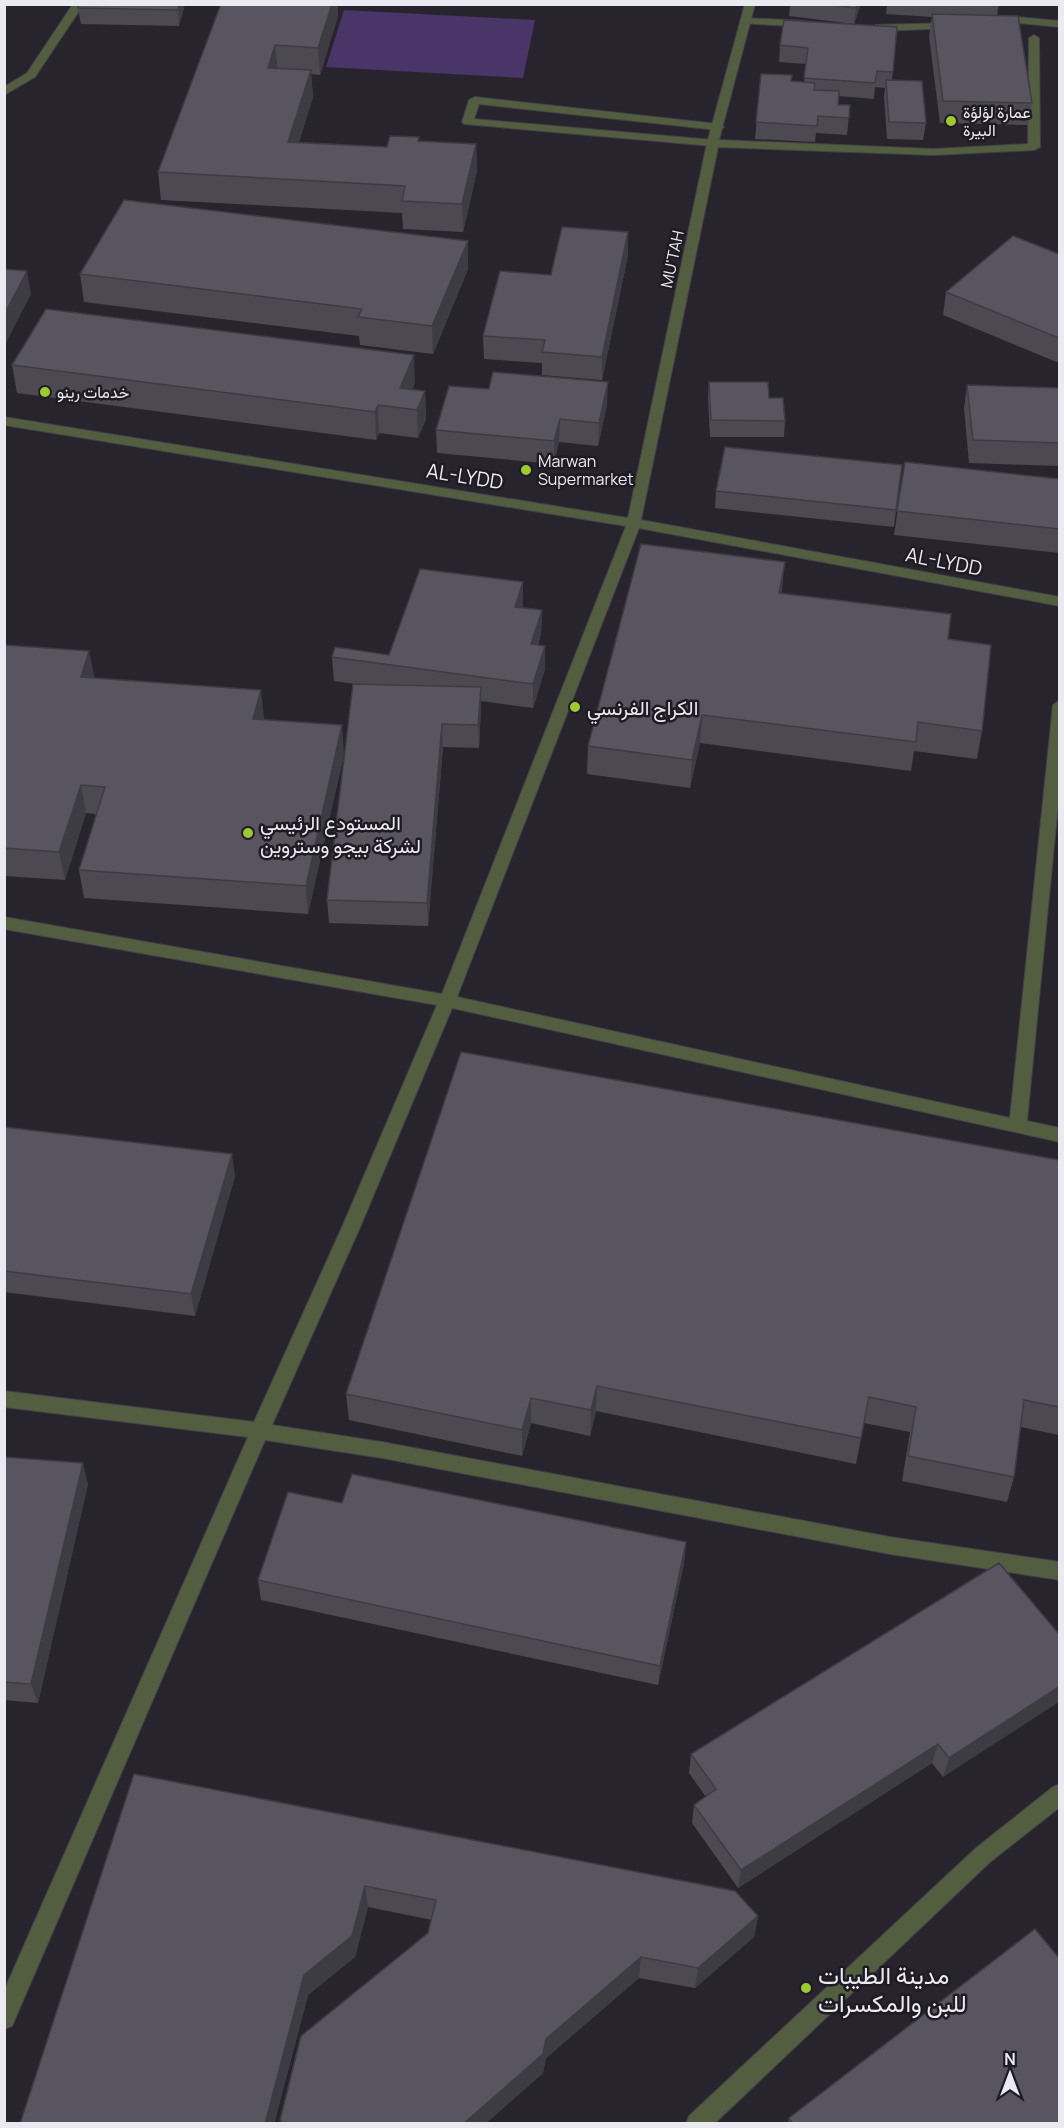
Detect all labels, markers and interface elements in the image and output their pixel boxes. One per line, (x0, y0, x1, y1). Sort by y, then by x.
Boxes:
place label: عمارة لؤلؤة البيرة (963, 101, 1031, 141)
marker: عمارة لؤلؤة البيرة (944, 114, 958, 128)
street label: MU'TAH (655, 228, 689, 290)
place label: خدمات رينو (57, 381, 129, 403)
marker: خدمات رينو (38, 385, 52, 399)
place label: Marwan Supermarket (538, 450, 634, 490)
street label: AL-LYDD (425, 457, 505, 495)
marker: Marwan Supermarket (519, 463, 533, 477)
street label: AL-LYDD (903, 540, 985, 582)
place label: الكراج الفرنسي (587, 694, 698, 725)
marker: الكراج الفرنسي (568, 700, 582, 714)
place label: المستودع الرئيسي لشركة بيجو وستروين (260, 809, 421, 859)
marker: المستودع الرئيسي لشركة بيجو وستروين (241, 826, 255, 840)
place label: مدينة الطيبات للبن والمكسرات (818, 1958, 967, 2019)
marker: مدينة الطيبات للبن والمكسرات (799, 1981, 813, 1995)
north arrow (980, 2044, 1040, 2104)
text: N (1004, 2048, 1016, 2070)

